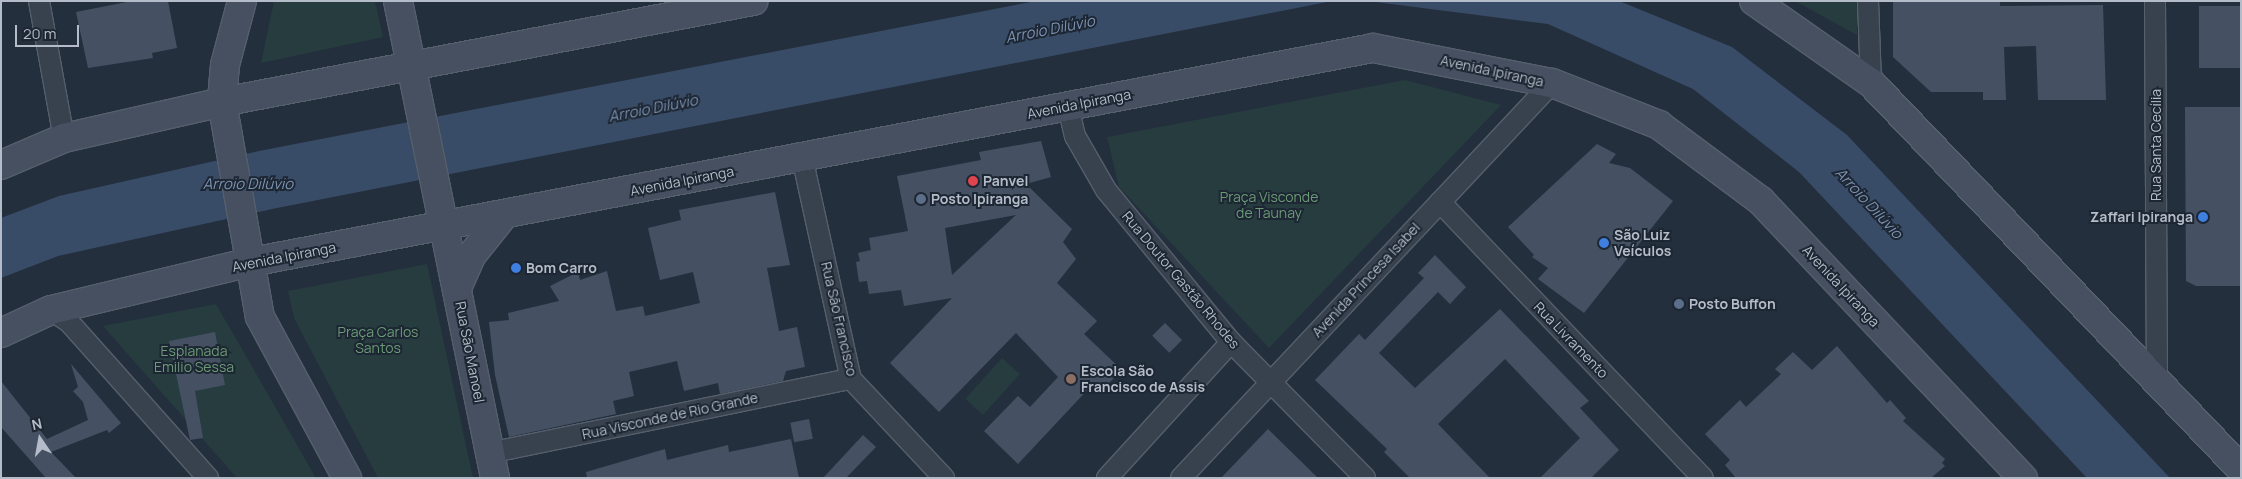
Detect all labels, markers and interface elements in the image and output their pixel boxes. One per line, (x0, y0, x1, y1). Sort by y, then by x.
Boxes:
water label: Arroio Dilúvio (1004, 12, 1096, 46)
scale bar (18, 15, 81, 47)
text: 20 m (23, 23, 56, 44)
street label: Avenida Ipiranga (1439, 52, 1545, 90)
street label: Avenida Ipiranga (1026, 86, 1132, 122)
street label: Rua Santa Cecília (2148, 89, 2164, 201)
water label: Arroio Dilúvio (607, 91, 699, 125)
street label: Avenida Ipiranga (629, 163, 735, 199)
water label: Arroio Dilúvio (1832, 164, 1906, 242)
place label: Panvel (983, 173, 1028, 189)
water label: Arroio Dilúvio (203, 175, 293, 193)
marker: Panvel (967, 175, 979, 187)
park label: Praça Visconde de Taunay (1220, 189, 1318, 222)
place label: Posto Ipiranga (931, 191, 1028, 207)
marker: Posto Ipiranga (915, 193, 927, 205)
street label: Rua Doutor Gastão Rhodes (1119, 208, 1243, 352)
place label: Zaffari Ipiranga (2090, 209, 2193, 225)
marker: Zaffari Ipiranga (2197, 211, 2209, 223)
street label: Avenida Princesa Isabel (1309, 219, 1423, 341)
place label: São Luiz Veículos (1614, 227, 1671, 260)
marker: São Luiz Veículos (1598, 237, 1610, 249)
street label: Avenida Ipiranga (231, 239, 337, 275)
street label: Avenida Ipiranga (1799, 242, 1883, 330)
place label: Bom Carro (526, 260, 597, 276)
street label: Rua São Francisco (818, 260, 860, 378)
marker: Bom Carro (510, 262, 522, 274)
place label: Posto Buffon (1689, 296, 1776, 312)
street label: Rua Livramento (1530, 298, 1612, 382)
marker: Posto Buffon (1673, 298, 1685, 310)
street label: Rua São Manoel (452, 300, 488, 404)
park label: Praça Carlos Santos (338, 324, 418, 357)
park label: Esplanada Emilio Sessa (154, 343, 234, 376)
place label: Escola São Francisco de Assis (1081, 363, 1205, 396)
marker: Escola São Francisco de Assis (1065, 373, 1077, 385)
street label: Rua Visconde de Rio Grande (580, 389, 760, 443)
north arrow (15, 414, 65, 464)
text: N (30, 414, 44, 434)

